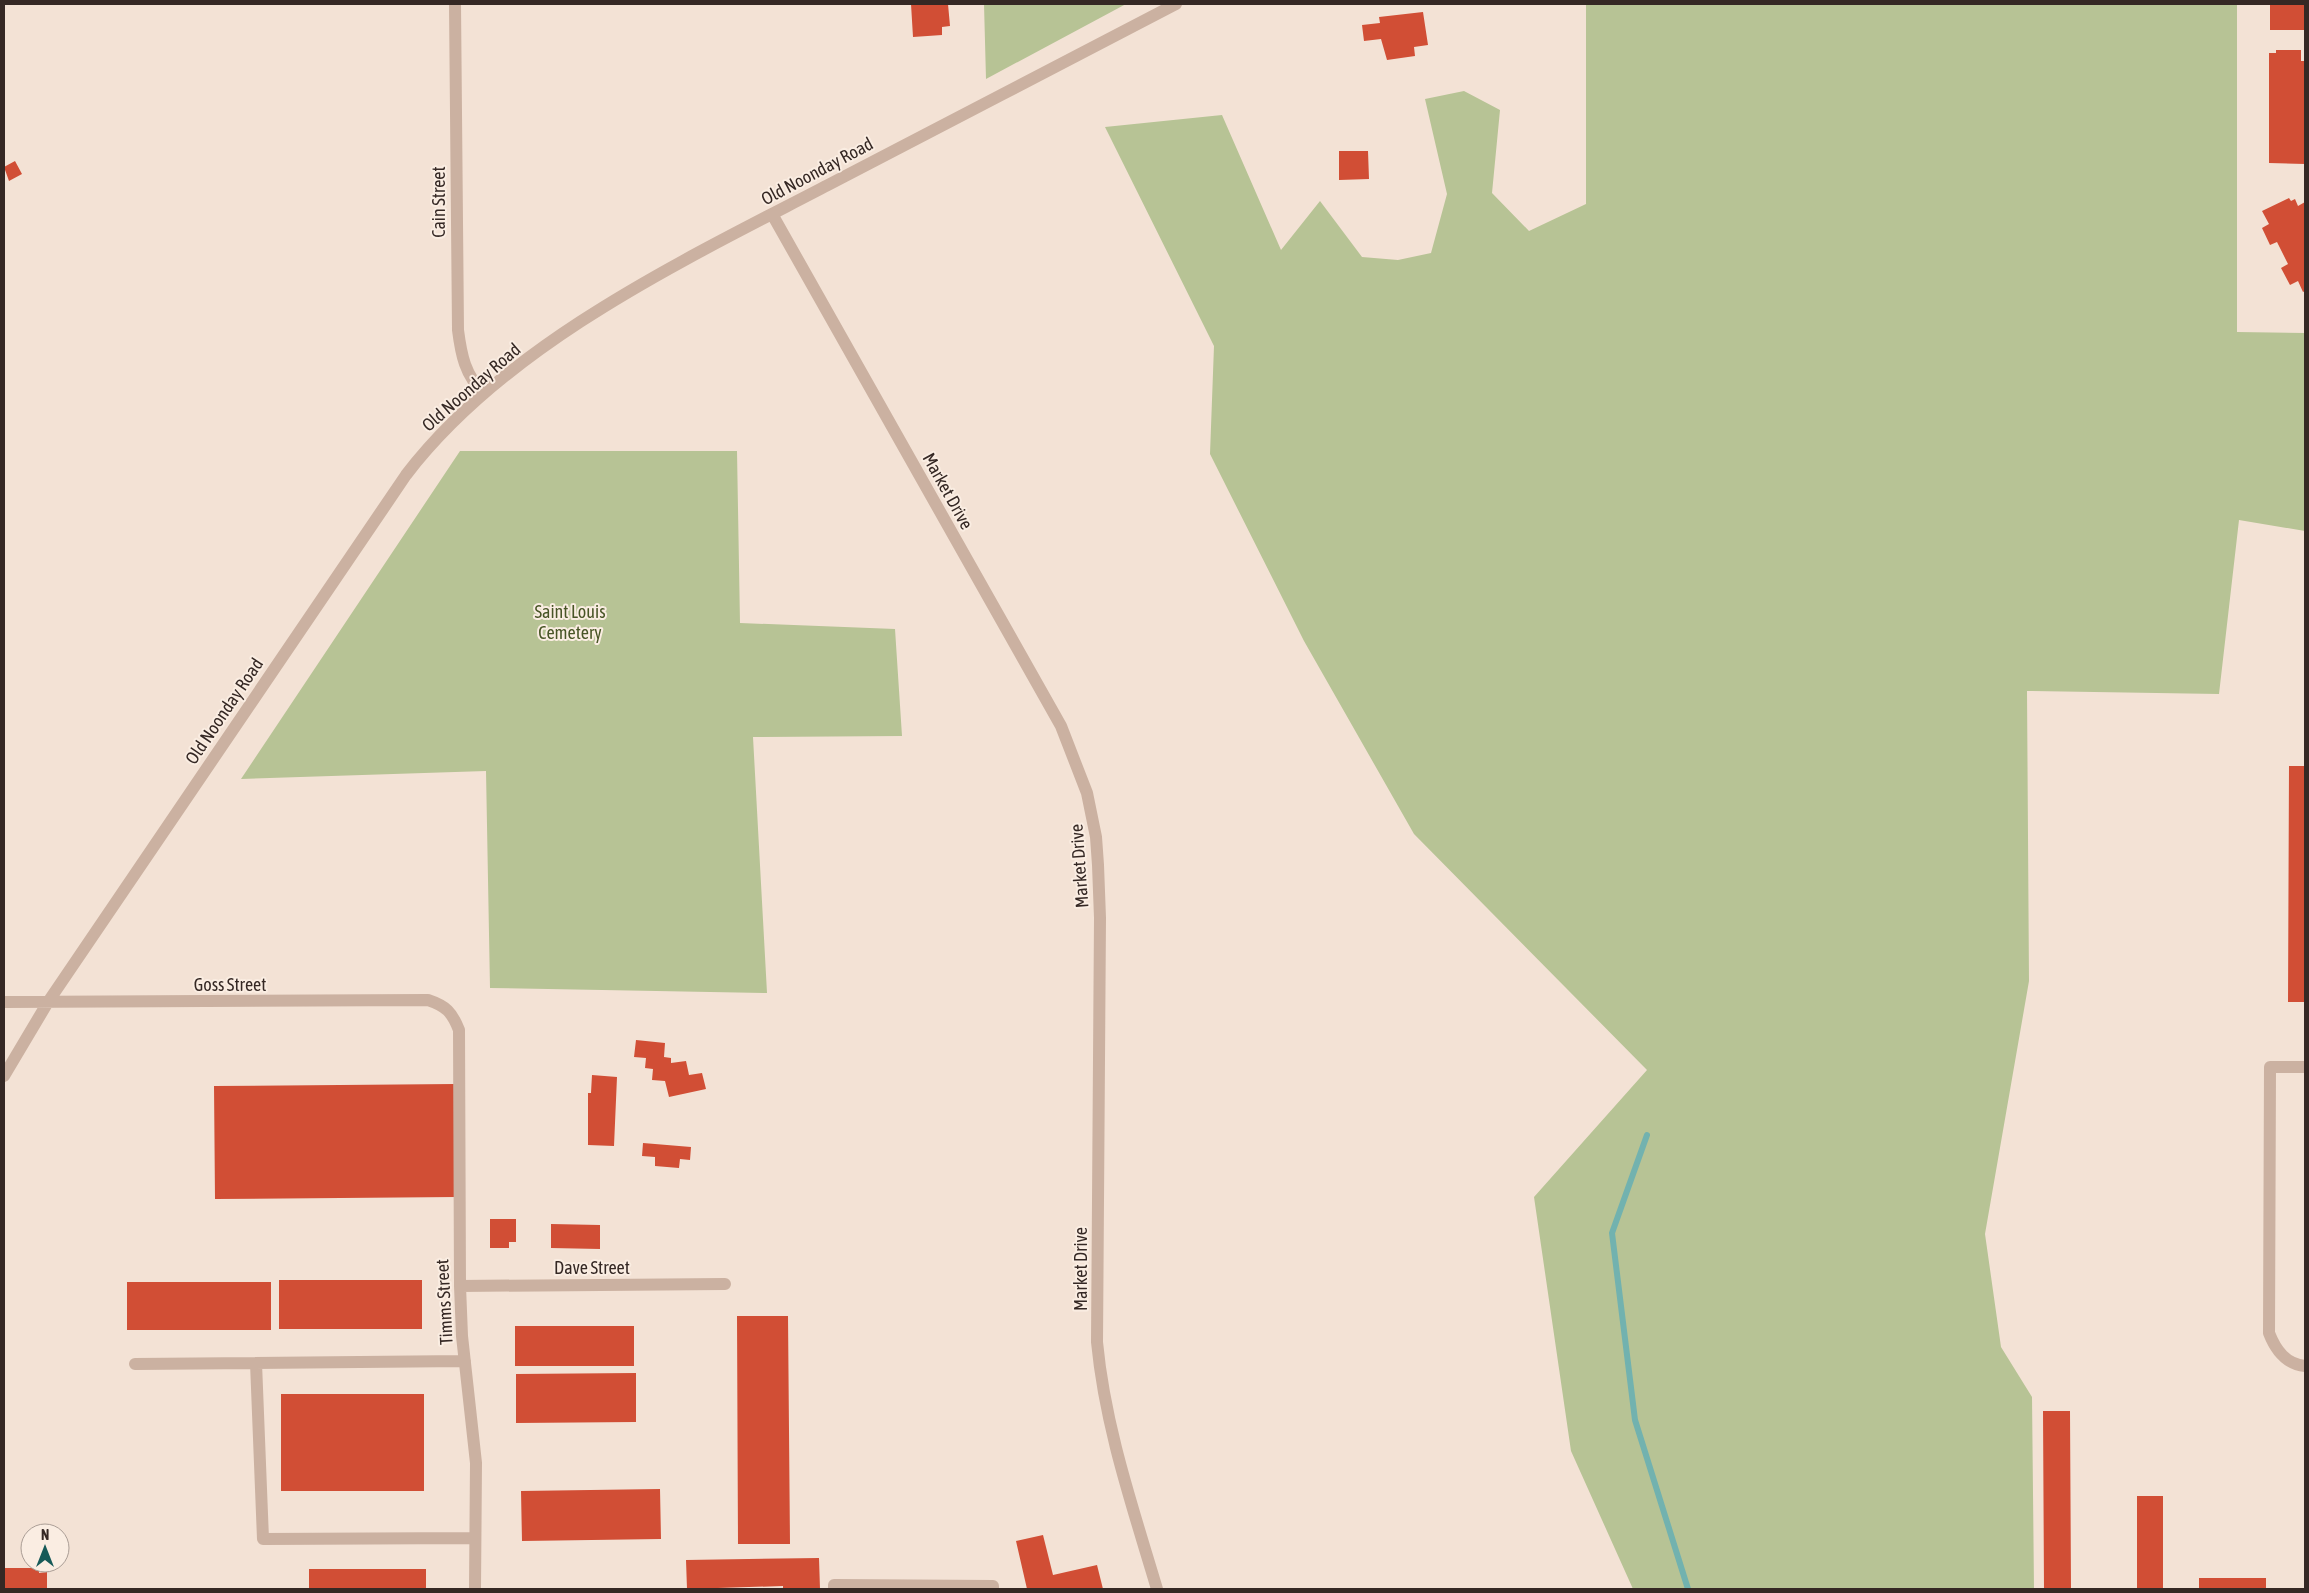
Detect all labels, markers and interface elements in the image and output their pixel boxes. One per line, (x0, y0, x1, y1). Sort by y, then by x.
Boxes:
street label: Old Noonday Road (758, 133, 876, 209)
street label: Cain Street (428, 166, 449, 238)
street label: Old Noonday Road (418, 339, 524, 435)
street label: Market Drive (918, 449, 978, 533)
park label: Saint Louis Cemetery (534, 601, 606, 643)
street label: Old Noonday Road (181, 654, 267, 768)
street label: Market Drive (1066, 823, 1092, 909)
street label: Goss Street (194, 974, 266, 995)
street label: Market Drive (1070, 1227, 1091, 1311)
street label: Dave Street (554, 1257, 630, 1278)
street label: Timms Street (431, 1259, 457, 1345)
north arrow (20, 1523, 70, 1573)
text: N (41, 1527, 49, 1543)

